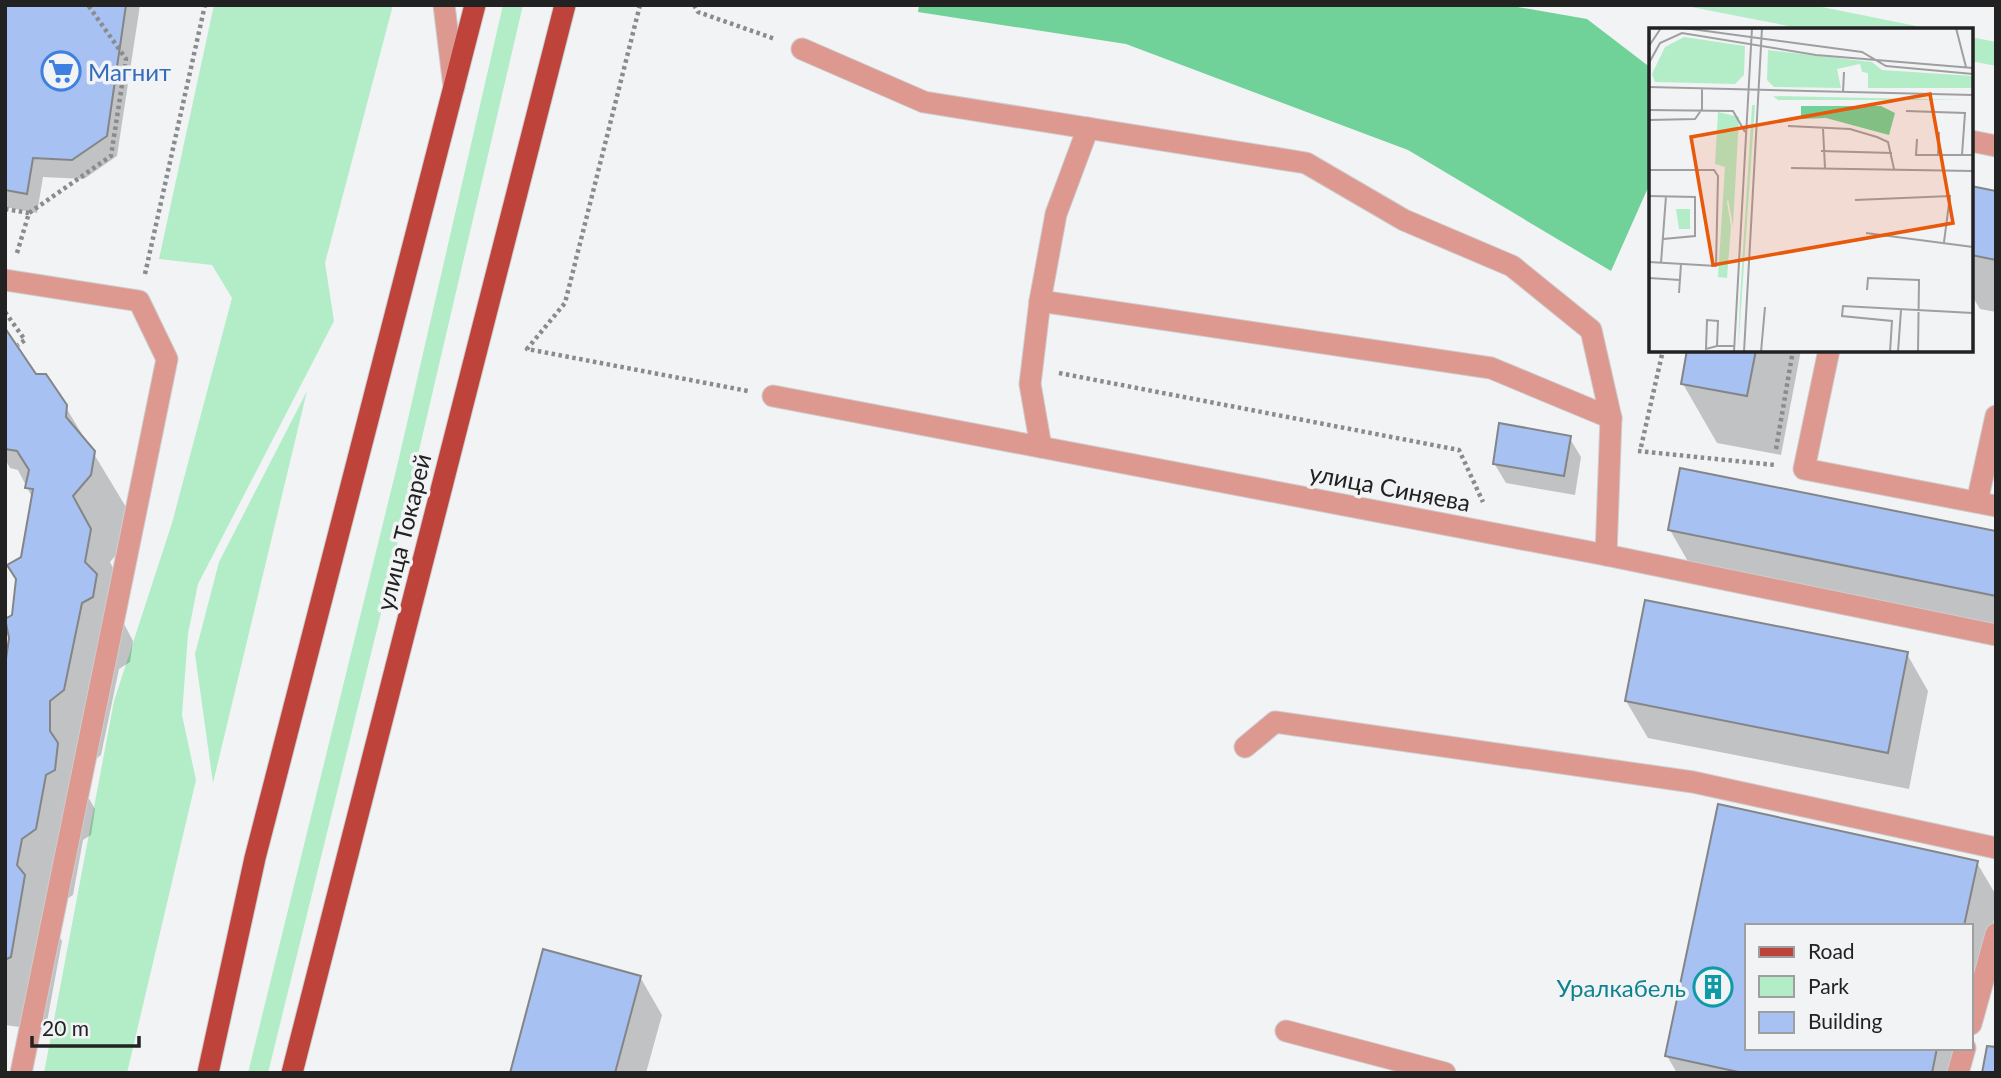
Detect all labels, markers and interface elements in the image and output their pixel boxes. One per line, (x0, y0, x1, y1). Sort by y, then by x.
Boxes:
inset map (1649, 28, 1973, 352)
supermarket icon: Магнит (40, 50, 82, 92)
place label: Магнит (88, 57, 171, 86)
street label: улица Токарей (369, 450, 437, 614)
street label: улица Синяева (1307, 457, 1473, 517)
legend (1745, 924, 1973, 1050)
text: Road (1808, 938, 1855, 963)
building icon: Уралкабель (1692, 966, 1734, 1008)
place label: Уралкабель (1557, 973, 1686, 1002)
text: Park (1808, 973, 1849, 998)
scale bar (32, 1004, 138, 1048)
text: Building (1808, 1008, 1883, 1033)
text: 20 m (42, 1015, 89, 1040)

